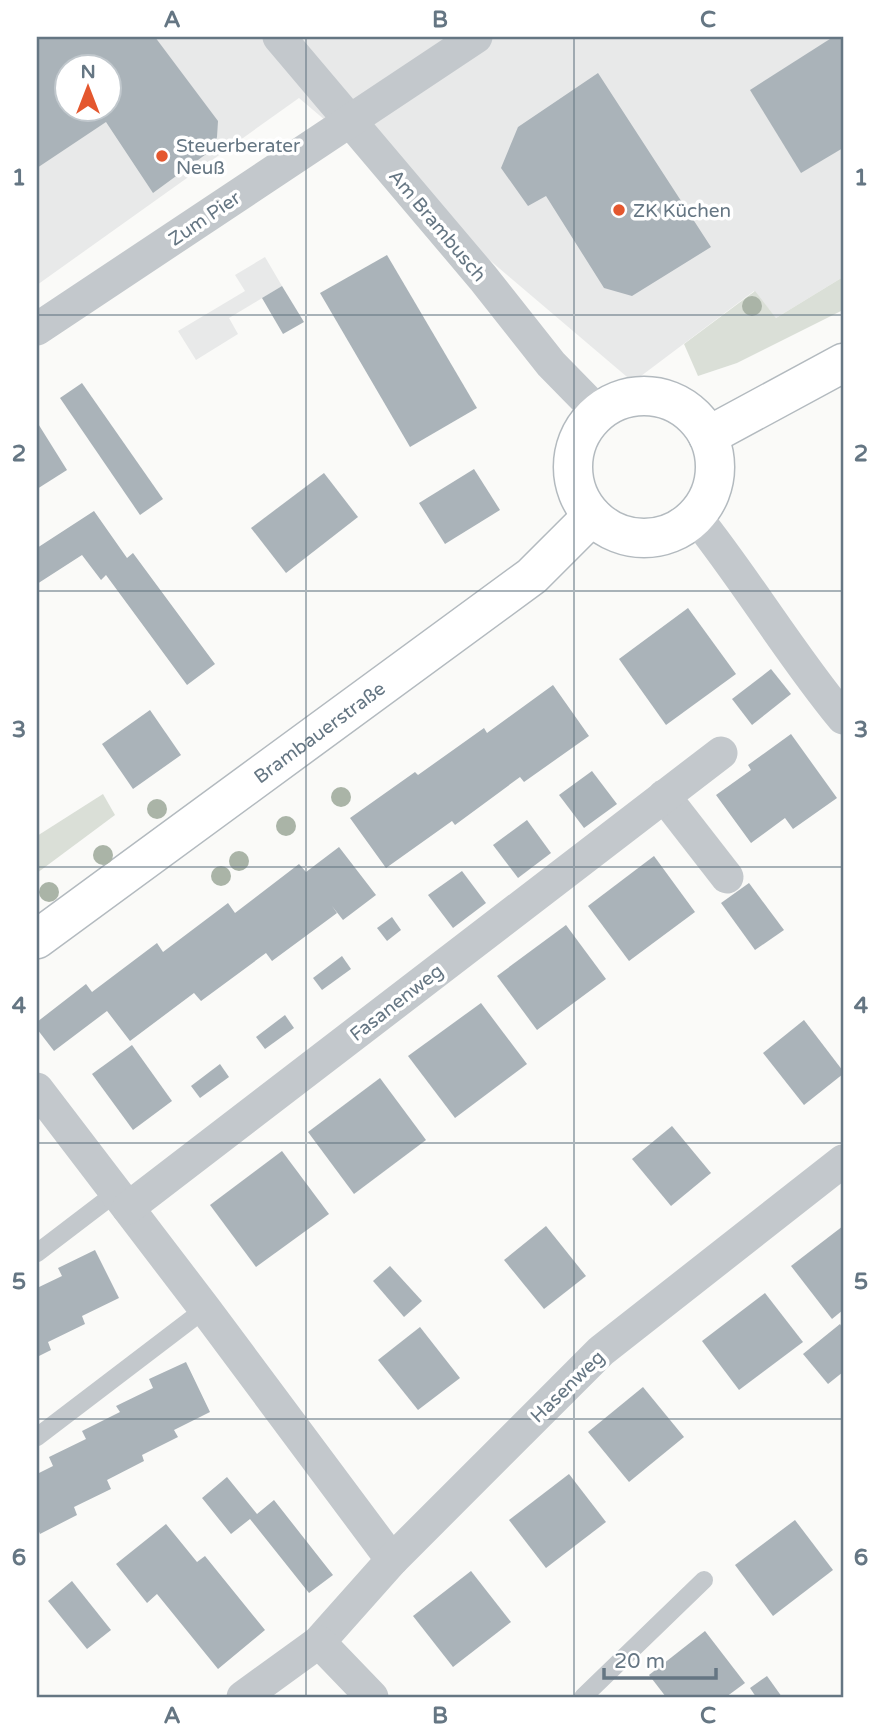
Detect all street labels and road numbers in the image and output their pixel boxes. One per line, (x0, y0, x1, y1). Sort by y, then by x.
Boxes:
street label: Am Brambusch (384, 165, 490, 286)
street label: Zum Pier (165, 187, 245, 251)
street label: Brambauerstraße (250, 677, 390, 788)
street label: Fasanenweg (346, 960, 448, 1046)
street label: Hasenweg (526, 1346, 609, 1427)

